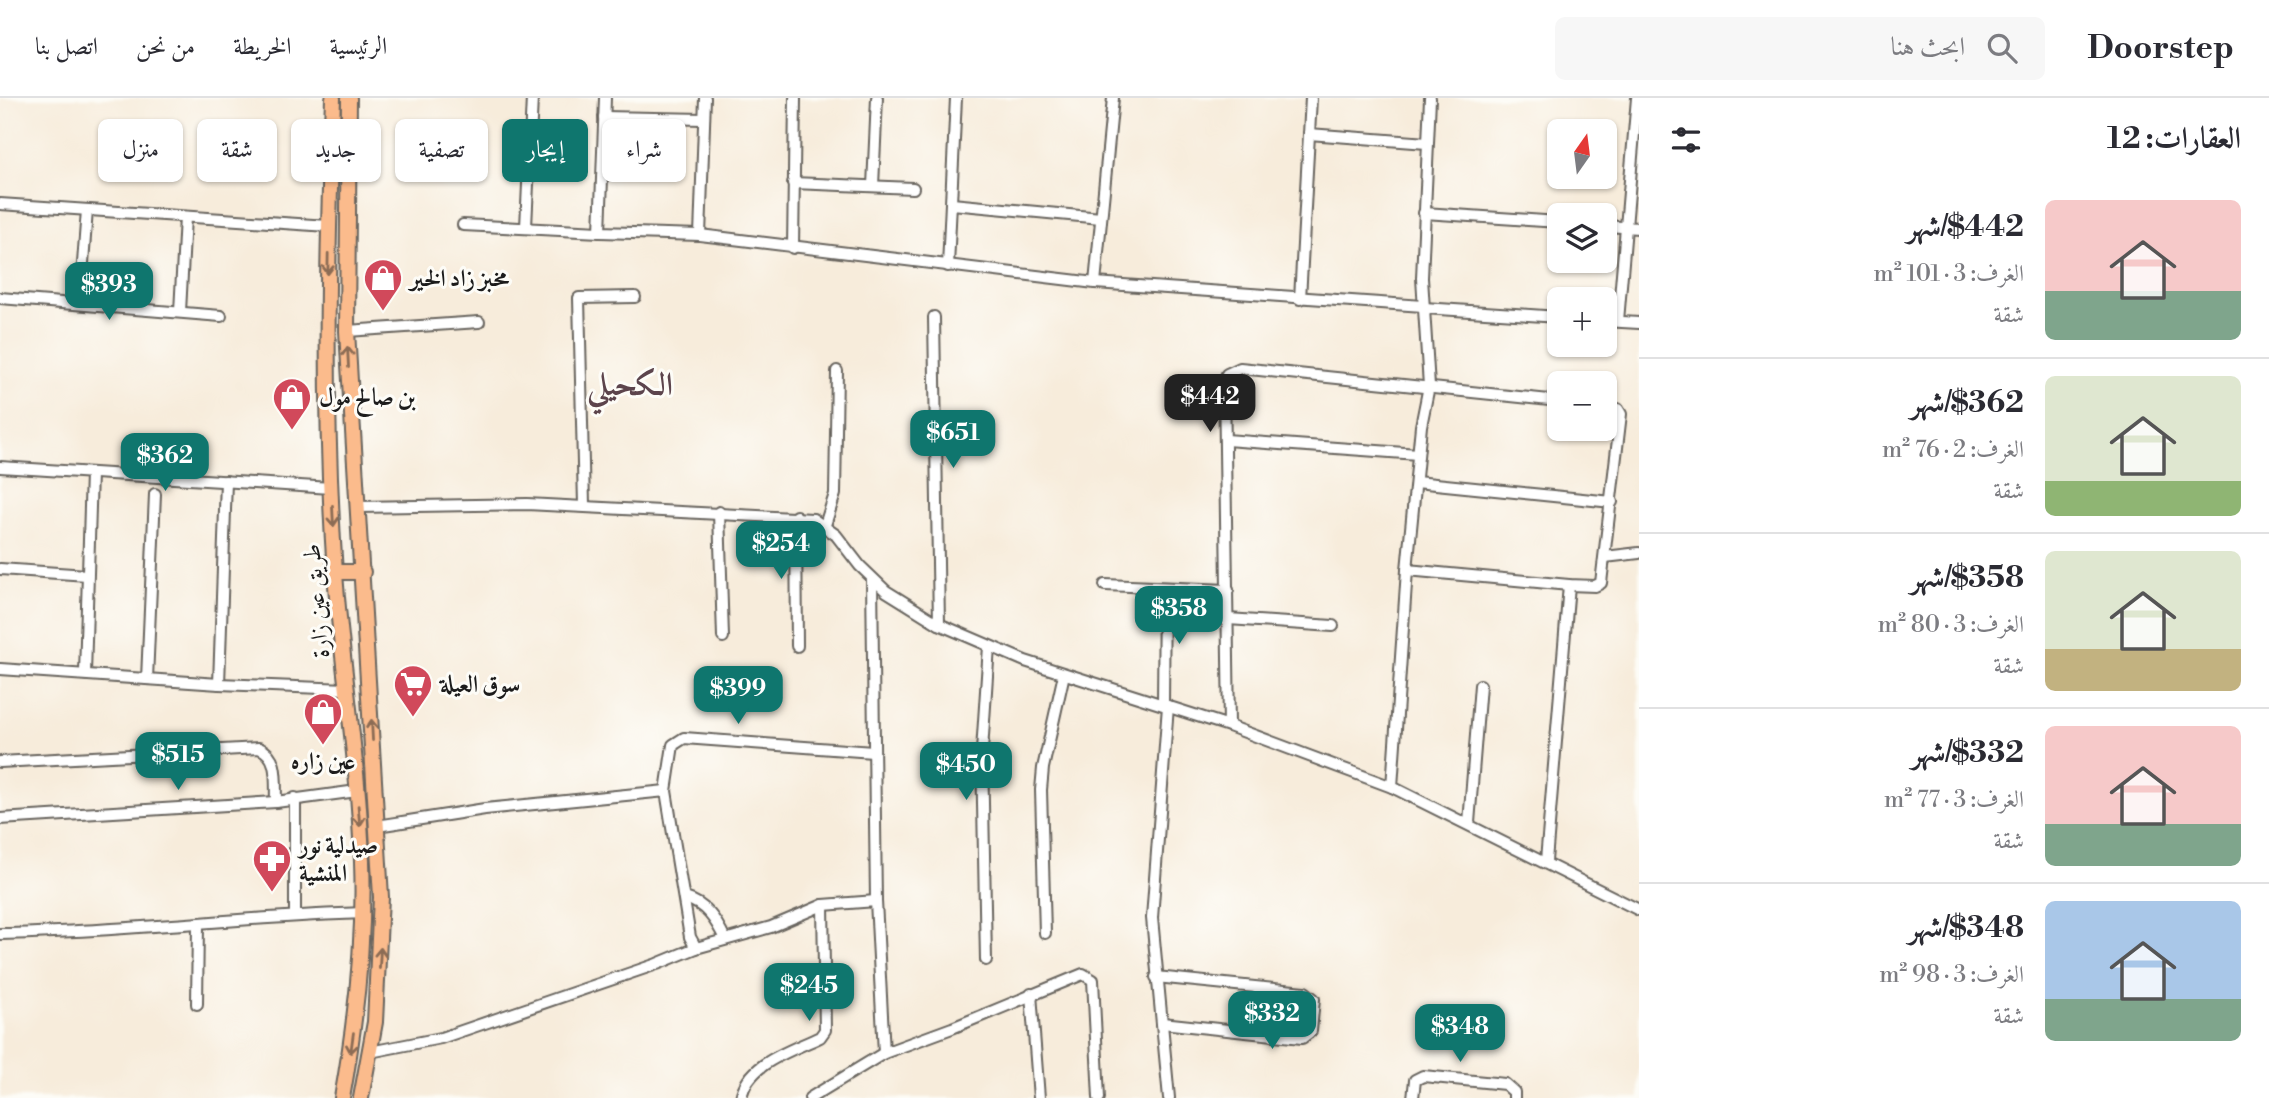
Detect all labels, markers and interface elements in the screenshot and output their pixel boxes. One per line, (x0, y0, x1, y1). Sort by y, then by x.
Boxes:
search box (1555, 17, 2045, 80)
text: Doorstep (2087, 28, 2234, 69)
icon: search (1983, 29, 2021, 67)
text: ابحث هنا (1890, 31, 1965, 63)
text: اتصل بنا (35, 32, 98, 62)
text: من نحن (136, 32, 195, 62)
text: الخريطة (233, 32, 292, 62)
text: الرئيسية (330, 32, 387, 62)
chip: منزل (98, 119, 183, 182)
chip: شقة (197, 119, 277, 182)
chip: جديد (291, 119, 381, 182)
chip: تصفية (395, 119, 488, 182)
chip: إيجار (502, 119, 588, 182)
chip: شراء (602, 119, 686, 182)
north arrow (1547, 119, 1617, 189)
map controls (1547, 119, 1617, 441)
text: العقارات: 12 (2107, 120, 2241, 158)
icon: filters (1667, 121, 1705, 159)
button: layers (1547, 203, 1617, 273)
text: $442/شهر (1907, 208, 2024, 246)
icon: home (2101, 228, 2185, 312)
one-way arrow (321, 252, 334, 275)
shop icon: مخبز زاد الخير (362, 257, 404, 312)
text: الغرف: 3 · 101 m² (1874, 260, 2024, 288)
pin: $393 (68, 262, 150, 322)
place label: مخبز زاد الخير (407, 264, 509, 294)
text: $393 (81, 271, 137, 299)
button: + (1547, 287, 1617, 357)
text: شقة (1994, 301, 2024, 329)
one-way arrow (341, 346, 354, 368)
district label: الكحيلي (586, 365, 673, 415)
button: − (1547, 371, 1617, 441)
pin: $442 (1169, 374, 1251, 434)
shop icon: بن صالح مول (271, 376, 313, 431)
place label: بن صالح مول (319, 383, 416, 417)
text: $442 (1180, 383, 1240, 411)
text: $362/شهر (1910, 384, 2024, 422)
icon: home (2101, 404, 2185, 488)
pin: $651 (912, 410, 994, 470)
text: $651 (926, 419, 980, 447)
pin: $362 (124, 434, 206, 493)
text: الغرف: 2 · 76 m² (1882, 436, 2024, 464)
text: $362 (137, 442, 193, 470)
text: شقة (1994, 477, 2024, 505)
one-way arrow (326, 504, 339, 527)
pin: $254 (740, 522, 822, 581)
text: $254 (752, 530, 810, 558)
street label: طريق عين زارة (297, 543, 337, 659)
text: $358/شهر (1910, 559, 2024, 597)
icon: home (2101, 579, 2185, 663)
pin: $358 (1138, 587, 1220, 646)
text: $358 (1151, 595, 1207, 623)
text: الغرف: 3 · 80 m² (1878, 611, 2024, 639)
text: شقة (1994, 652, 2024, 680)
supermarket icon: سوق العيلة (392, 663, 434, 718)
pin: $399 (697, 666, 779, 726)
place label: سوق العيلة (438, 670, 520, 700)
text: $399 (710, 675, 766, 703)
shop icon: عين زاره (302, 691, 344, 746)
one-way arrow (365, 720, 378, 742)
pin: $515 (137, 732, 219, 792)
text: $332/شهر (1911, 734, 2024, 772)
text: $515 (151, 741, 205, 769)
pin: $450 (925, 742, 1007, 802)
place label: عين زاره (291, 747, 355, 777)
text: $450 (936, 751, 996, 779)
icon: home (2101, 754, 2185, 838)
text: الغرف: 3 · 77 m² (1884, 786, 2024, 814)
one-way arrow (353, 804, 366, 827)
text: شقة (1994, 827, 2024, 855)
place label: صيدلية نور المنشية (296, 831, 378, 889)
pharmacy icon: صيدلية نور المنشية (251, 838, 293, 893)
text: $348/شهر (1908, 909, 2024, 947)
icon: home (2101, 929, 2185, 1013)
one-way arrow (373, 946, 386, 969)
text: الغرف: 3 · 98 m² (1879, 961, 2024, 989)
pin: $245 (768, 964, 850, 1023)
text: $245 (780, 972, 838, 1000)
pin: $332 (1231, 992, 1313, 1051)
text: $332 (1244, 1000, 1300, 1028)
text: شقة (1994, 1002, 2024, 1030)
pin: $348 (1419, 1004, 1501, 1064)
text: $348 (1431, 1013, 1489, 1041)
one-way arrow (345, 1031, 358, 1053)

